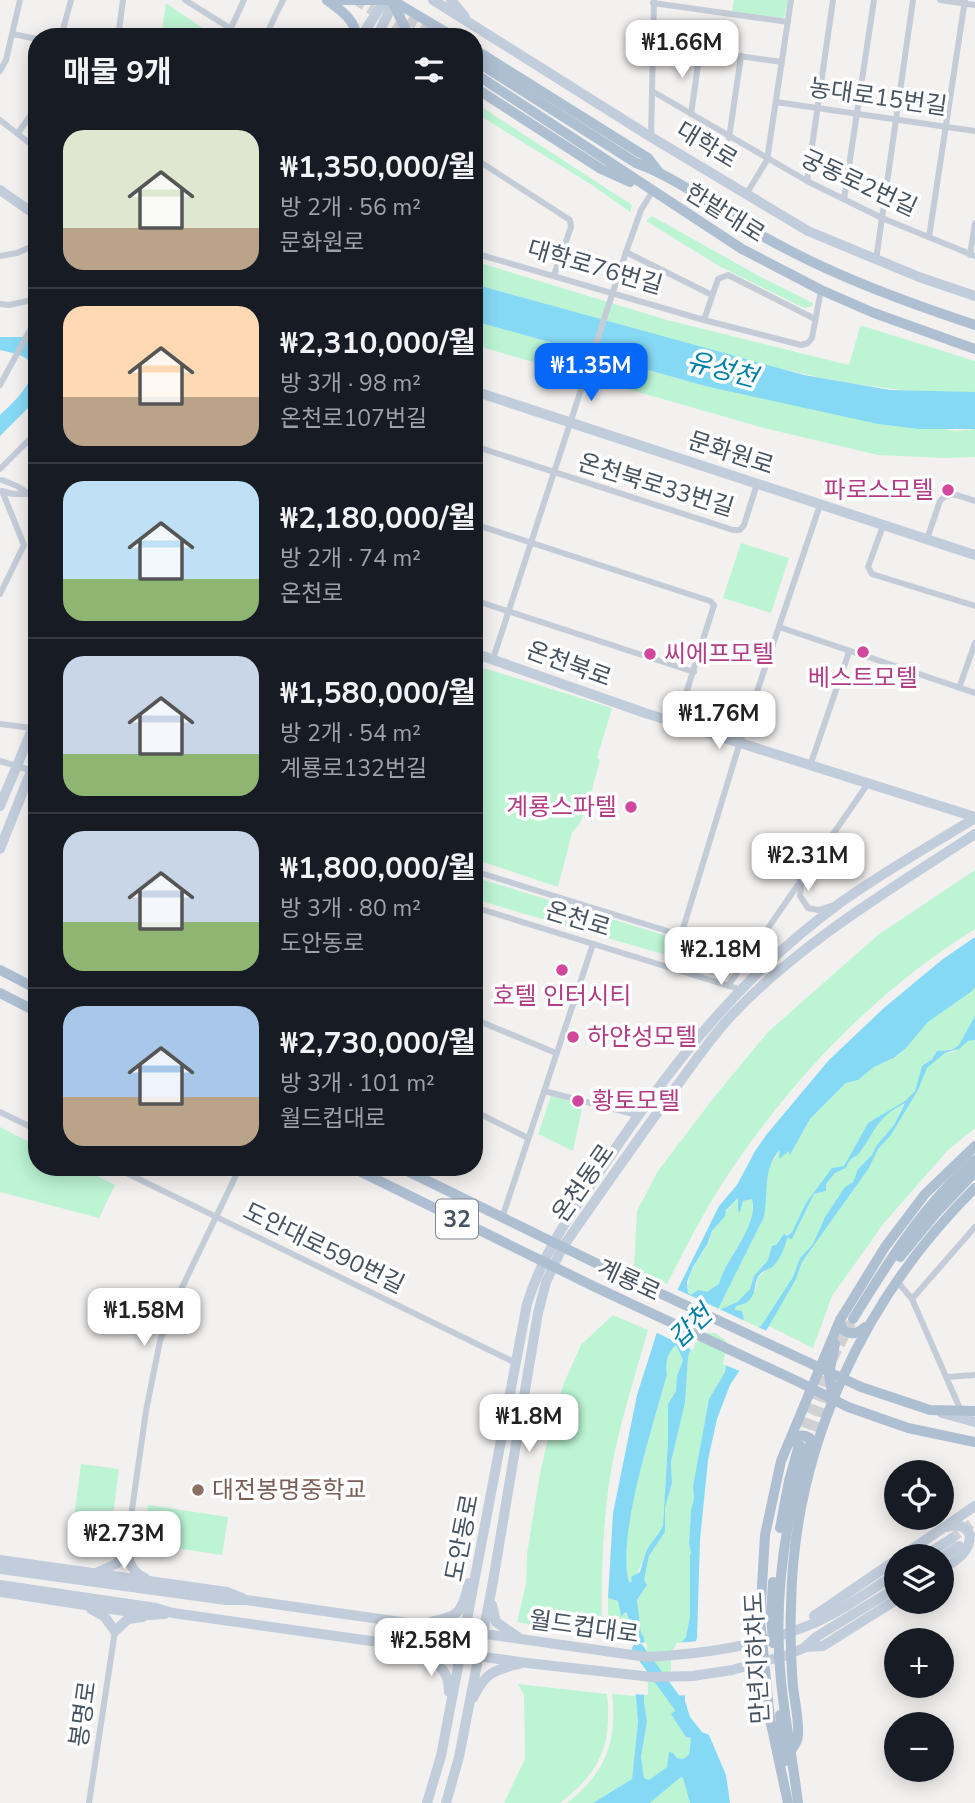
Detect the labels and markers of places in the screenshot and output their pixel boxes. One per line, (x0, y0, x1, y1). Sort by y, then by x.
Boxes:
pin: ₩1.66M (625, 20, 739, 80)
pin: ₩1.35M (534, 344, 648, 403)
place label: 파로스모텔 (824, 474, 934, 506)
marker: 파로스모텔 (940, 482, 956, 498)
place label: 씨에프모텔 (664, 638, 774, 670)
marker: 베스트모텔 (855, 644, 871, 660)
marker: 씨에프모텔 (642, 646, 658, 662)
place label: 베스트모텔 (808, 662, 918, 694)
pin: ₩1.76M (662, 692, 776, 751)
place label: 계룡스파텔 (507, 791, 617, 823)
marker: 계룡스파텔 (623, 799, 639, 815)
pin: ₩2.31M (751, 834, 865, 893)
pin: ₩2.18M (664, 928, 778, 987)
marker: 호텔 인터시티 (554, 962, 570, 978)
place label: 호텔 인터시티 (493, 980, 631, 1012)
place label: 하얀성모텔 (587, 1021, 697, 1053)
marker: 하얀성모텔 (565, 1029, 581, 1045)
place label: 황토모텔 (592, 1085, 680, 1117)
marker: 황토모텔 (570, 1093, 586, 1109)
pin: ₩1.58M (87, 1288, 201, 1348)
pin: ₩1.8M (480, 1394, 578, 1454)
place label: 대전봉명중학교 (212, 1474, 367, 1506)
marker: 대전봉명중학교 (190, 1482, 206, 1498)
pin: ₩2.73M (67, 1512, 181, 1571)
pin: ₩2.58M (374, 1618, 488, 1678)

